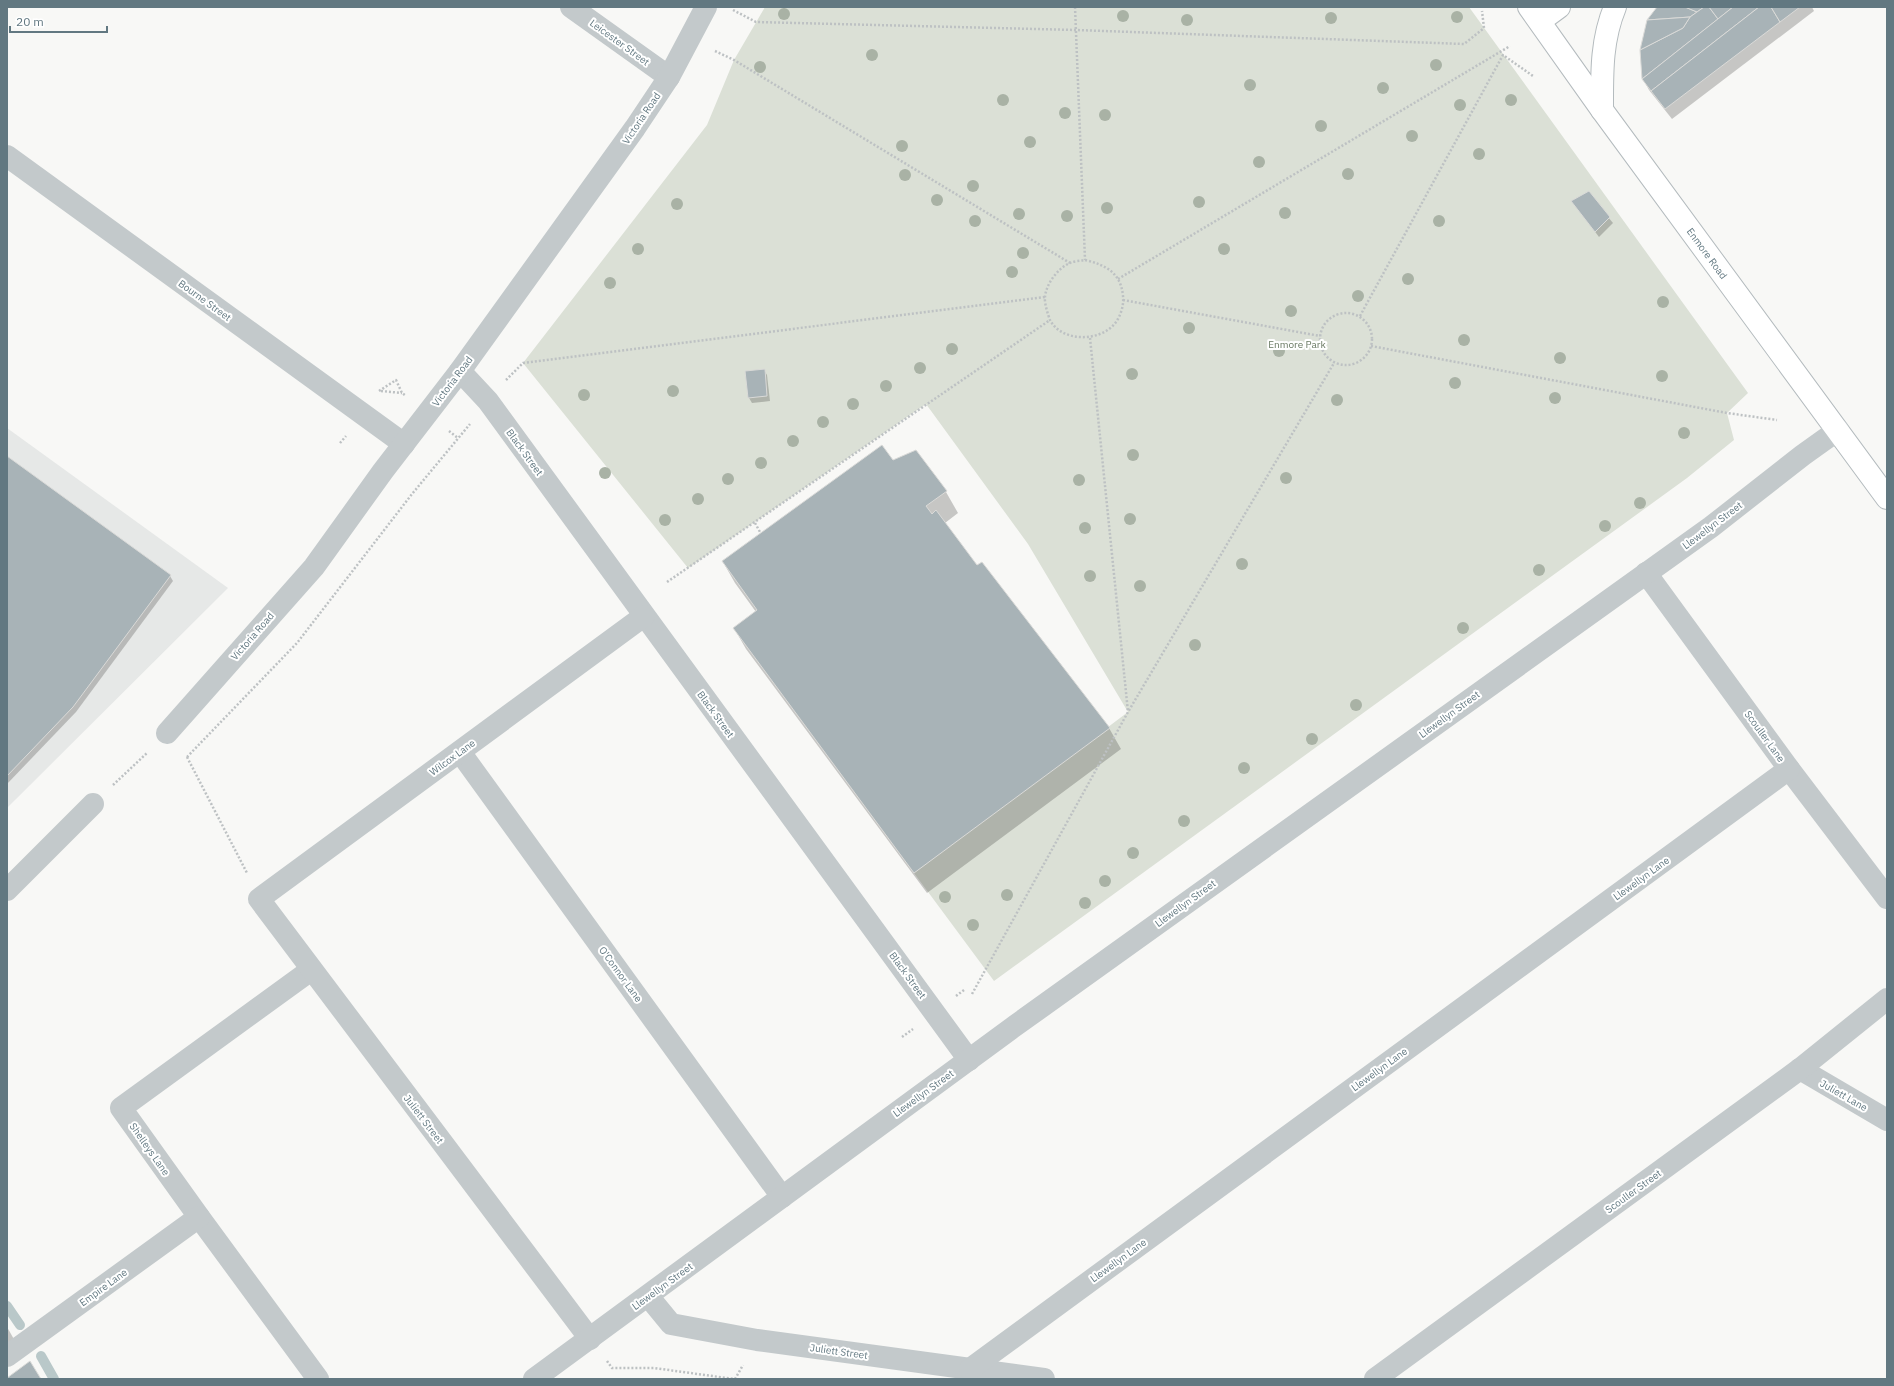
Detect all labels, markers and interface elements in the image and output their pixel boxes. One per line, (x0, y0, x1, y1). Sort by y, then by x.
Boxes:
scale bar (10, 8, 107, 34)
text: 20 m (16, 14, 44, 29)
street label: Leicester Street (587, 16, 652, 69)
street label: Victoria Road (619, 90, 663, 147)
street label: Enmore Road (1684, 225, 1730, 282)
street label: Bourne Street (176, 277, 234, 324)
park label: Enmore Park (1268, 338, 1326, 351)
street label: Victoria Road (429, 354, 476, 409)
street label: Black Street (503, 426, 546, 479)
street label: Llewellyn Street (1680, 498, 1745, 552)
street label: Victoria Road (228, 610, 277, 663)
street label: Black Street (694, 688, 737, 741)
street label: Llewellyn Street (1416, 688, 1483, 741)
street label: Scouller Lane (1742, 708, 1788, 765)
street label: Wilcox Lane (427, 736, 478, 778)
street label: Llewellyn Lane (1611, 853, 1672, 903)
street label: Llewellyn Street (1152, 877, 1219, 930)
street label: O'Connor Lane (596, 944, 645, 1005)
street label: Black Street (886, 949, 929, 1002)
street label: Llewellyn Lane (1349, 1044, 1410, 1094)
street label: Llewellyn Street (890, 1067, 957, 1120)
street label: Juliett Lane (1818, 1077, 1870, 1114)
street label: Juliett Street (401, 1092, 447, 1147)
street label: Shelleys Lane (127, 1120, 173, 1179)
street label: Scouller Street (1603, 1166, 1664, 1216)
street label: Llewellyn Lane (1088, 1235, 1149, 1285)
street label: Llewellyn Street (629, 1260, 696, 1313)
street label: Empire Lane (77, 1265, 130, 1309)
street label: Juliett Street (809, 1341, 869, 1362)

